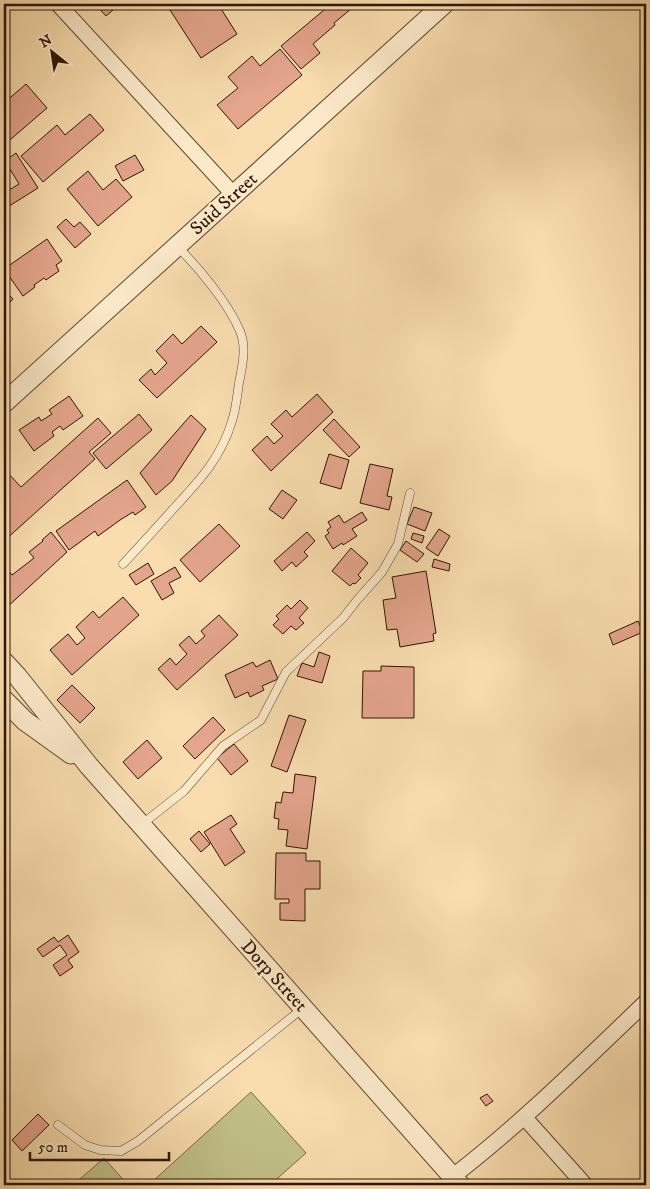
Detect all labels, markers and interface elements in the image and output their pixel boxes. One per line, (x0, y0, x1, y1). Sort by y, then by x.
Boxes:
north arrow (28, 28, 78, 78)
text: N (37, 31, 56, 52)
street label: Suid Street (186, 168, 262, 240)
street label: Dorp Street (236, 935, 312, 1017)
scale bar (30, 1129, 169, 1161)
text: 50 m (38, 1138, 68, 1157)

